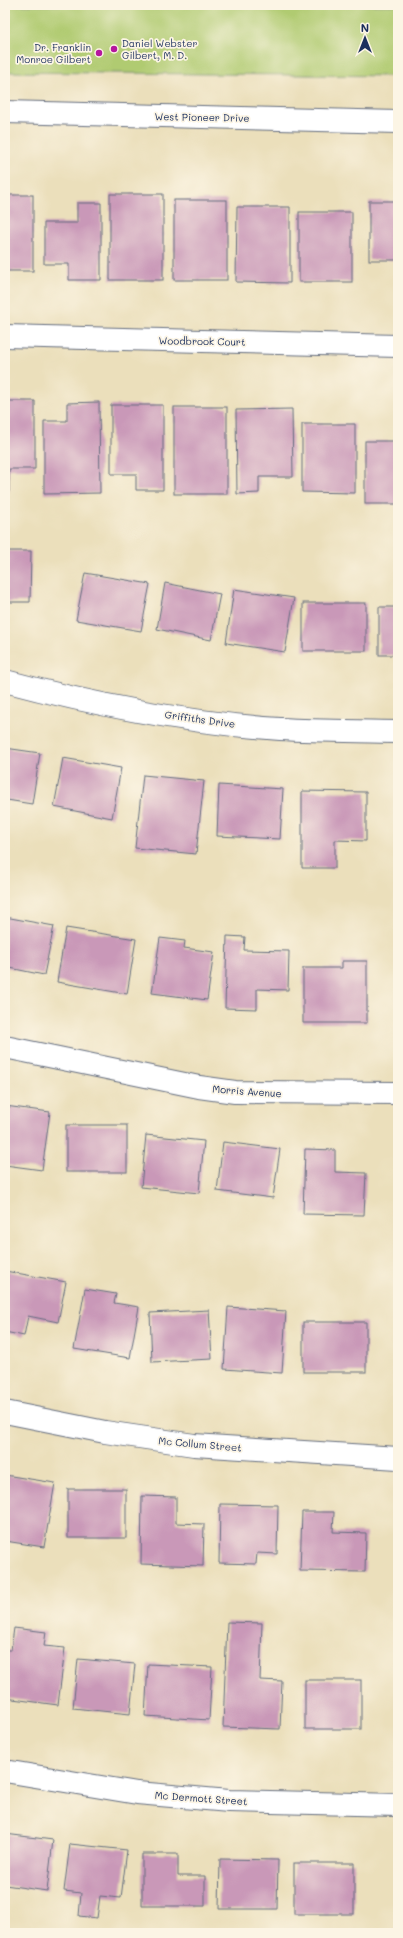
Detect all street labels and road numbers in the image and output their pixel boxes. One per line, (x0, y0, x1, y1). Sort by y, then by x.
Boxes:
street label: West Pioneer Drive (154, 109, 250, 125)
street label: Woodbrook Court (159, 333, 245, 349)
street label: Griffiths Drive (164, 707, 236, 731)
street label: Morris Avenue (212, 1082, 282, 1100)
street label: Mc Collum Street (158, 1433, 242, 1455)
street label: Mc Dermott Street (154, 1788, 248, 1808)

